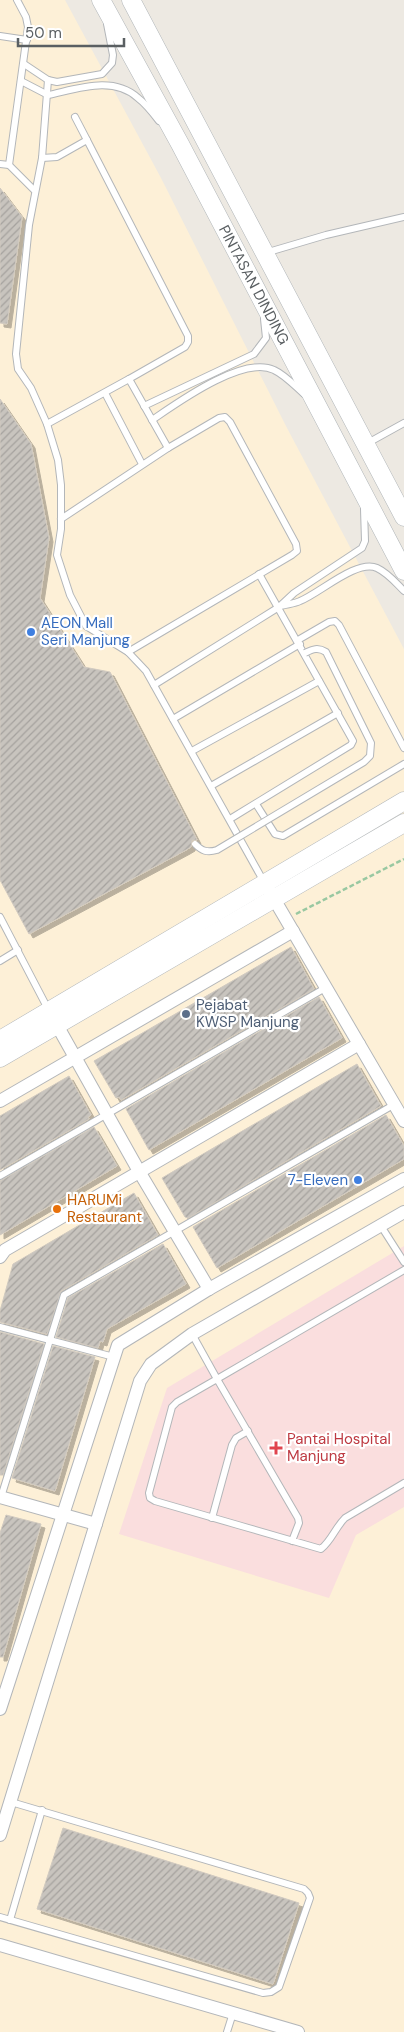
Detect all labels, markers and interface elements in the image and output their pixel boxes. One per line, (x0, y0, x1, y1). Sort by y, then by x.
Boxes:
scale bar (18, 15, 124, 47)
text: 50 m (25, 23, 62, 43)
street label: PINTASAN DINDING (214, 222, 294, 348)
place label: AEON Mall Seri Manjung (41, 613, 130, 650)
marker: AEON Mall Seri Manjung (25, 626, 37, 638)
place label: Pejabat KWSP Manjung (196, 995, 299, 1032)
marker: Pejabat KWSP Manjung (180, 1008, 192, 1020)
place label: 7-Eleven (288, 1170, 348, 1190)
marker: 7-Eleven (352, 1174, 364, 1186)
place label: HARUMi Restaurant (67, 1190, 142, 1227)
marker: HARUMi Restaurant (51, 1203, 63, 1215)
place label: Pantai Hospital Manjung (287, 1429, 391, 1466)
marker: Pantai Hospital Manjung (269, 1441, 283, 1455)

